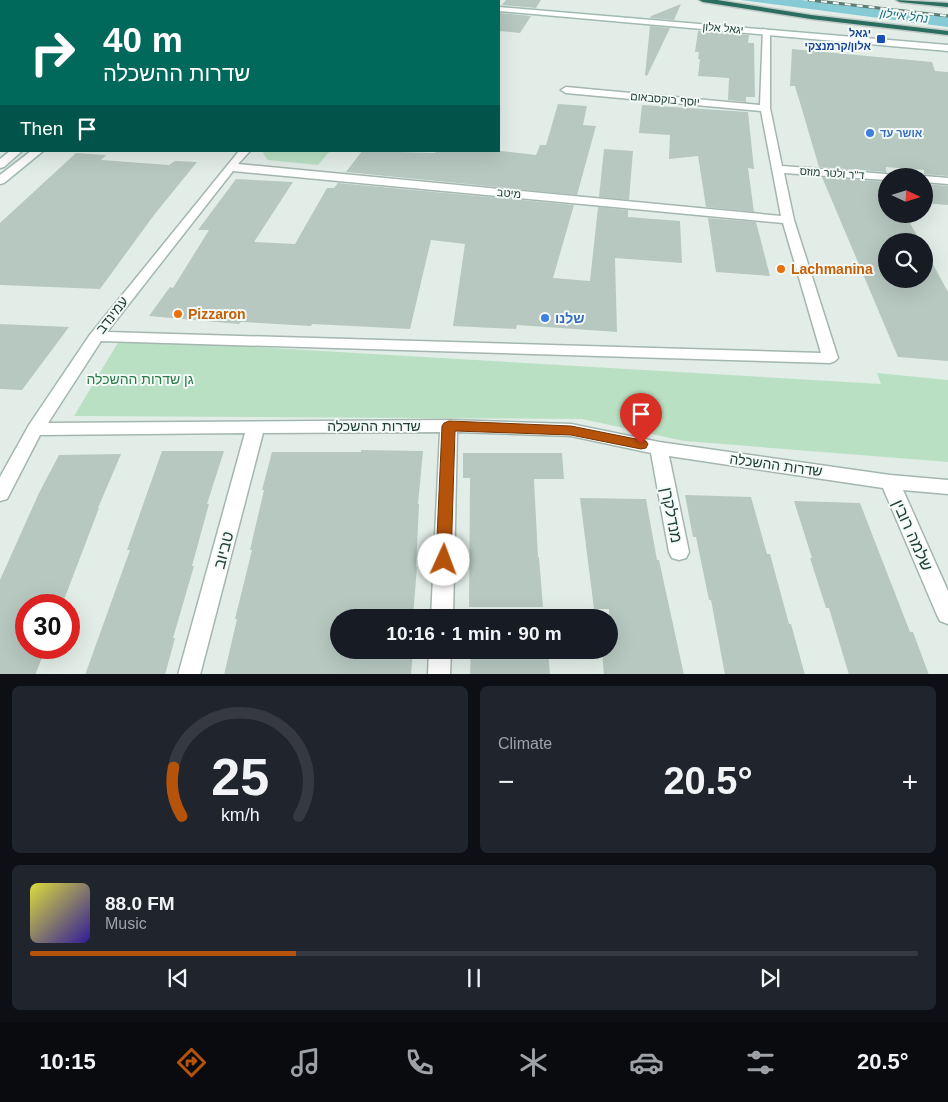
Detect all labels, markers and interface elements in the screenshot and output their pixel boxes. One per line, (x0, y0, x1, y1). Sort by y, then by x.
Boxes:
water label: נחל איילון (878, 6, 929, 26)
icon: right (20, 20, 85, 85)
text: 40 m (103, 20, 183, 59)
street label: יגאל אלון (702, 20, 744, 36)
place label: יגאל אלון/קרמנצקי (805, 27, 871, 52)
marker: יגאל אלון/קרמנצקי (875, 33, 887, 45)
text: שדרות ההשכלה (103, 61, 250, 86)
street label: יוסף בוקסבאום (630, 90, 700, 108)
icon: arrive (73, 115, 101, 143)
text: Then (20, 118, 63, 139)
marker: אושר עד (864, 127, 876, 139)
place label: אושר עד (880, 127, 923, 139)
street label: ד"ר ולטר מוזס (799, 165, 865, 181)
north arrow (878, 168, 932, 222)
map controls (878, 168, 933, 288)
street label: מיטב (496, 186, 522, 200)
button: search (878, 233, 933, 288)
place label: Lachmanina (791, 261, 873, 277)
marker: Lachmanina (775, 263, 787, 275)
street label: עמינדב (93, 293, 131, 337)
place label: Pizzaron (188, 306, 246, 322)
marker: Pizzaron (172, 308, 184, 320)
place label: שלנו (555, 310, 585, 326)
marker: שלנו (539, 312, 551, 324)
park label: גן שדרות ההשכלה (86, 371, 194, 387)
pin (620, 393, 662, 444)
icon: arrive (627, 400, 655, 428)
street label: שדרות ההשכלה (327, 418, 421, 434)
street label: שדרות ההשכלה (728, 451, 824, 479)
street label: מנדלקרן (658, 486, 685, 544)
street label: שלמה רובין (889, 497, 936, 573)
street label: טביוב (210, 530, 237, 571)
position arrow (417, 533, 469, 585)
speed limit sign: 30 (15, 594, 80, 659)
text: 10:16 · 1 min · 90 m (386, 623, 562, 644)
text: Climate (498, 735, 552, 752)
text: 25 (211, 748, 269, 806)
text: 20.5° (663, 760, 753, 802)
text: − (498, 766, 514, 797)
text: + (902, 766, 918, 797)
text: km/h (221, 805, 259, 825)
text: 88.0 FM (105, 893, 175, 914)
text: Music (105, 915, 147, 932)
icon: previous (164, 964, 192, 992)
icon: pause (460, 964, 488, 992)
icon: next (756, 964, 784, 992)
icon: directions (174, 1045, 209, 1080)
icon: music (288, 1045, 323, 1080)
icon: phone (402, 1045, 437, 1080)
icon: climate (516, 1045, 551, 1080)
icon: car (629, 1045, 664, 1080)
icon: filters (743, 1045, 778, 1080)
text: 10:15 (39, 1049, 96, 1074)
text: 20.5° (857, 1049, 909, 1074)

